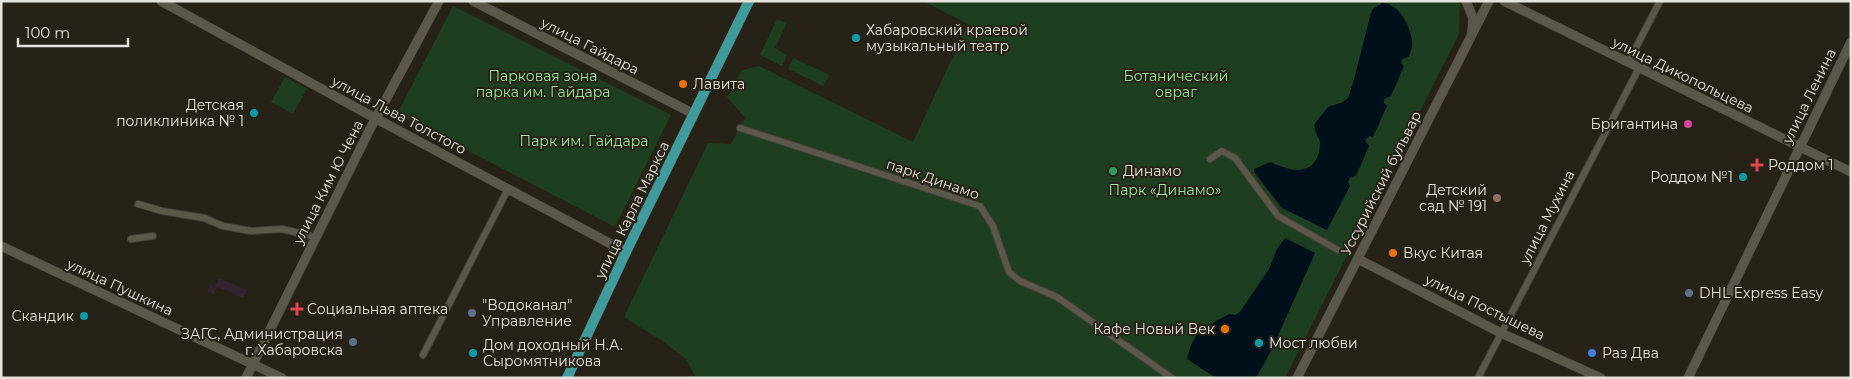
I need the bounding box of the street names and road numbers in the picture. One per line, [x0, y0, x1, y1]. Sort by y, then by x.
street label: улица Гайдара [537, 13, 642, 78]
street label: улица Дикопольцева [1609, 33, 1757, 117]
street label: улица Ленина [1778, 45, 1840, 147]
street label: улица Льва Толстого [328, 71, 469, 158]
street label: Уссурийский бульвар [1337, 108, 1425, 258]
street label: улица Ким Ю Чена [289, 117, 367, 248]
street label: улица Карла Маркса [590, 138, 673, 283]
street label: парк Динамо [884, 155, 982, 203]
street label: улица Мухина [1515, 167, 1578, 268]
street label: улица Пушкина [63, 254, 176, 319]
street label: улица Постышева [1421, 270, 1548, 344]

